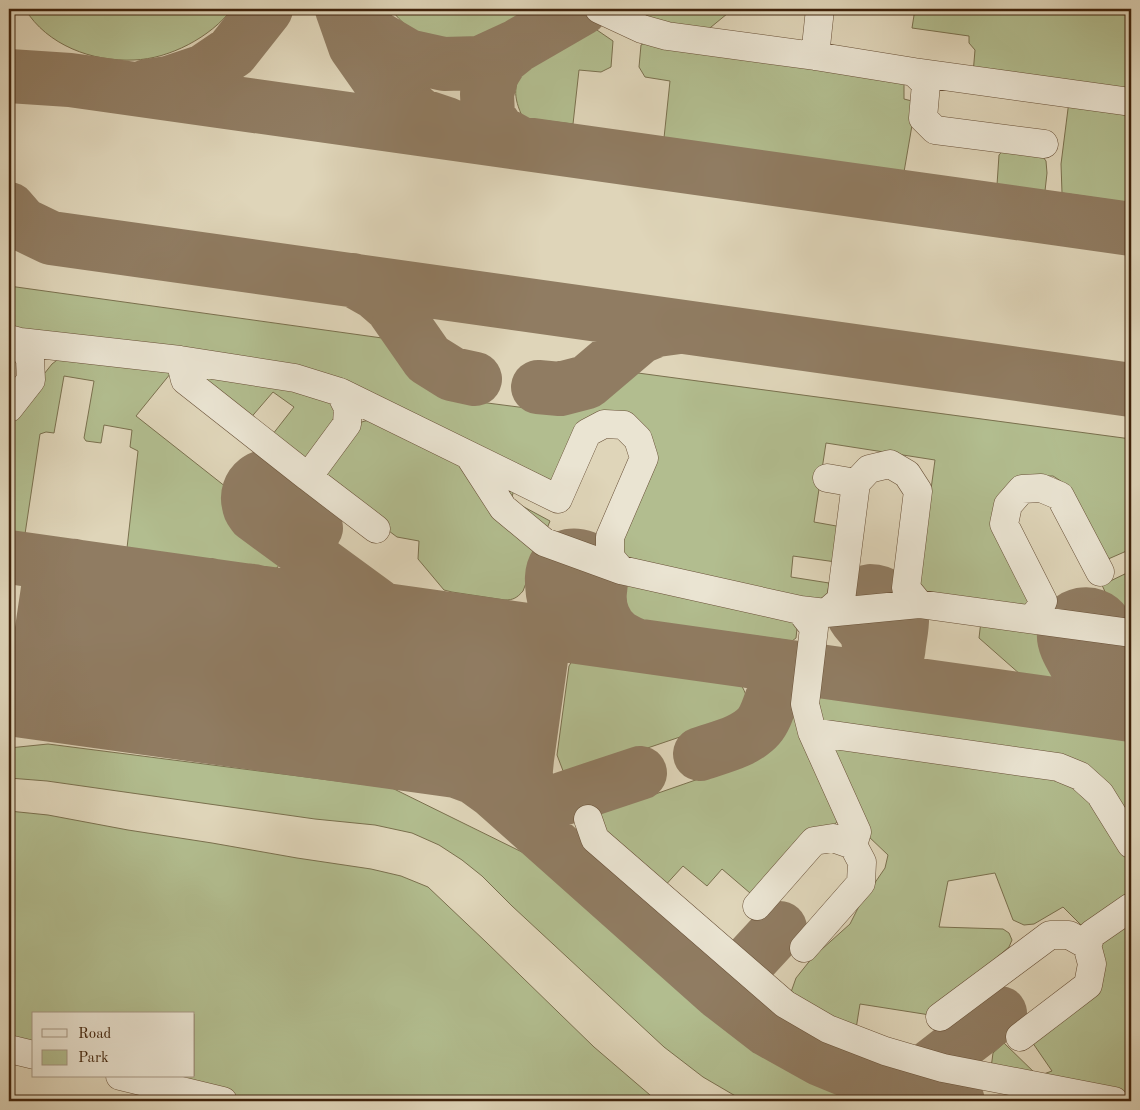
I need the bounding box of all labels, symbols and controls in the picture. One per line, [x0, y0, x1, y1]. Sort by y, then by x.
legend [32, 1012, 195, 1078]
text: Road [78, 1027, 112, 1042]
text: Park [78, 1051, 109, 1066]

